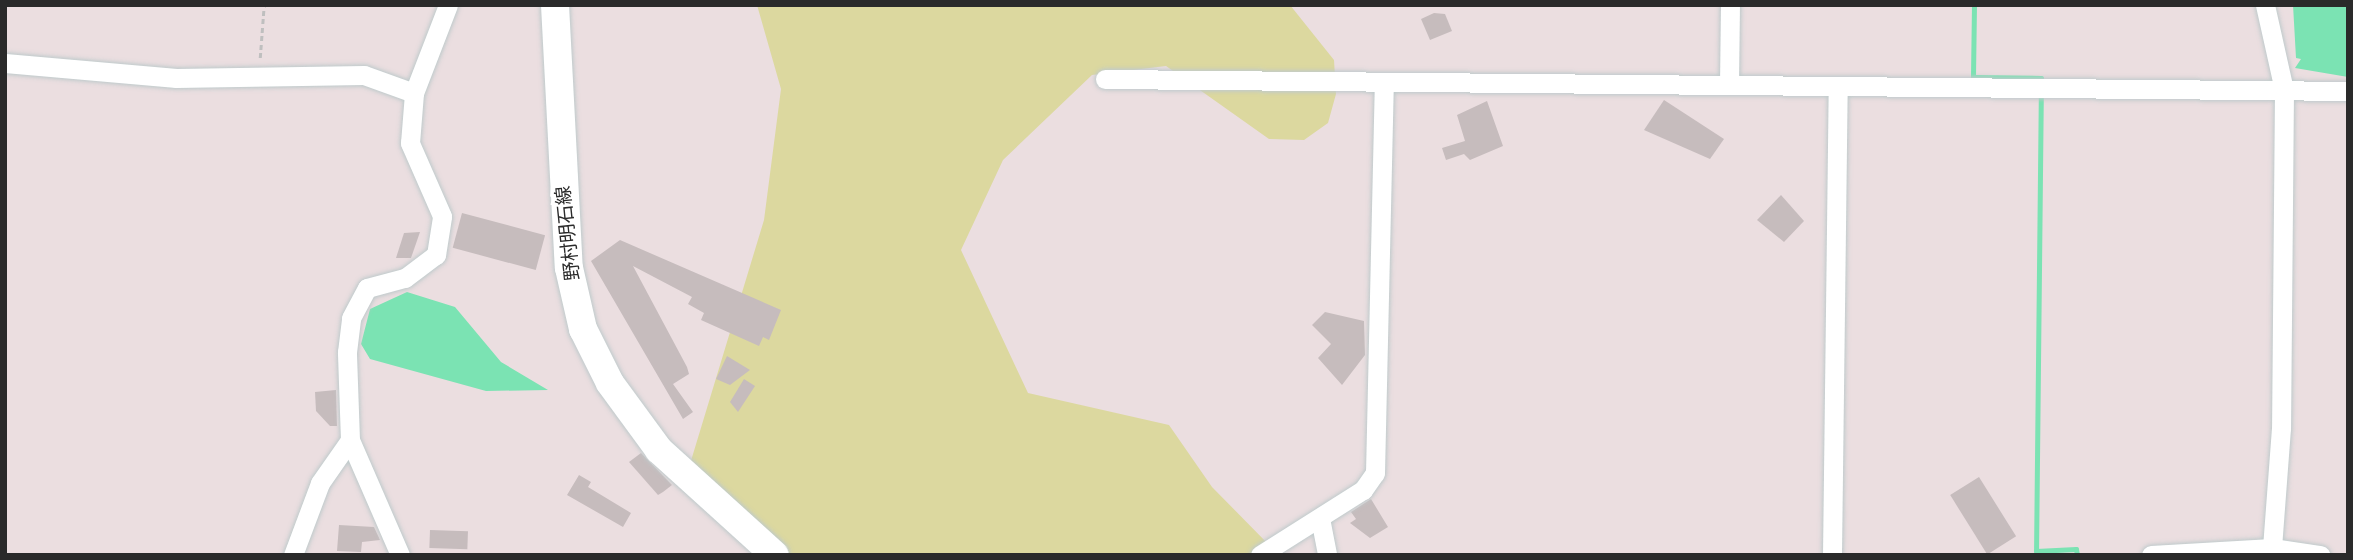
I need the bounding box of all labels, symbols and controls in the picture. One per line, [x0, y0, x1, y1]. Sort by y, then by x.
street label: 野村明石線 [553, 185, 585, 281]

